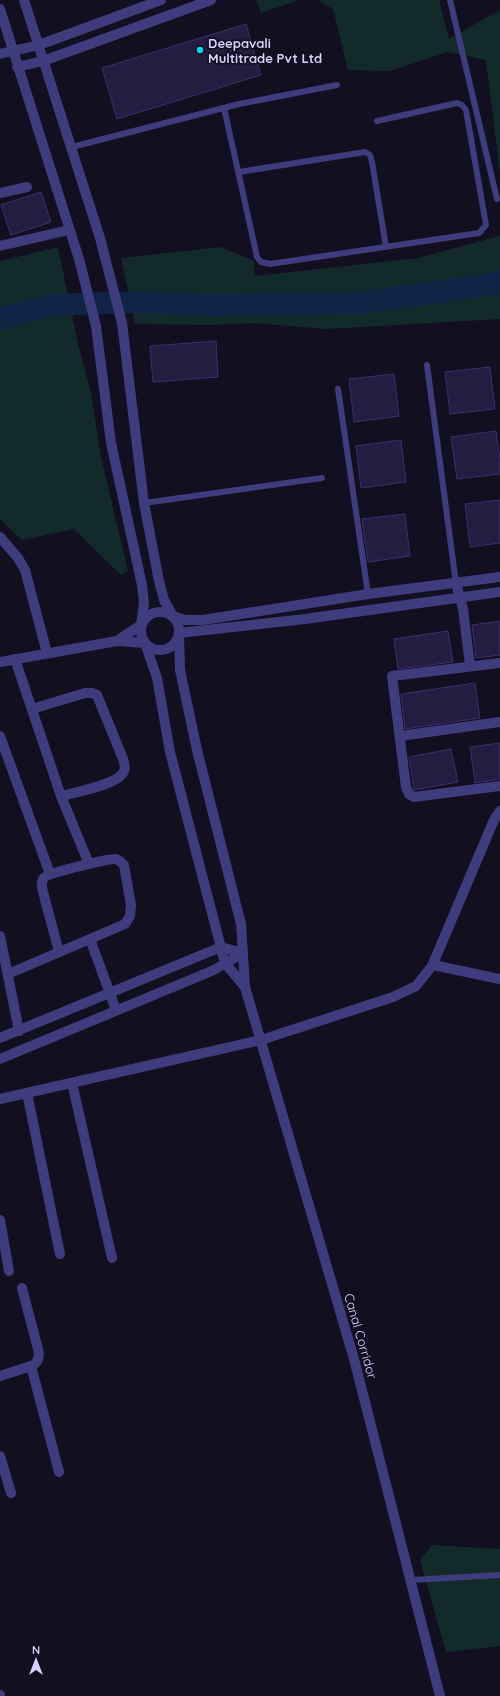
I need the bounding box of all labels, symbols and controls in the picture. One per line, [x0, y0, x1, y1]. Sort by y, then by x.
place label: Deepavali Multitrade Pvt Ltd [208, 35, 322, 66]
marker: Deepavali Multitrade Pvt Ltd [195, 45, 205, 55]
street label: Canal Corridor [341, 1291, 381, 1381]
north arrow [16, 1640, 56, 1680]
text: N [32, 1643, 40, 1657]

